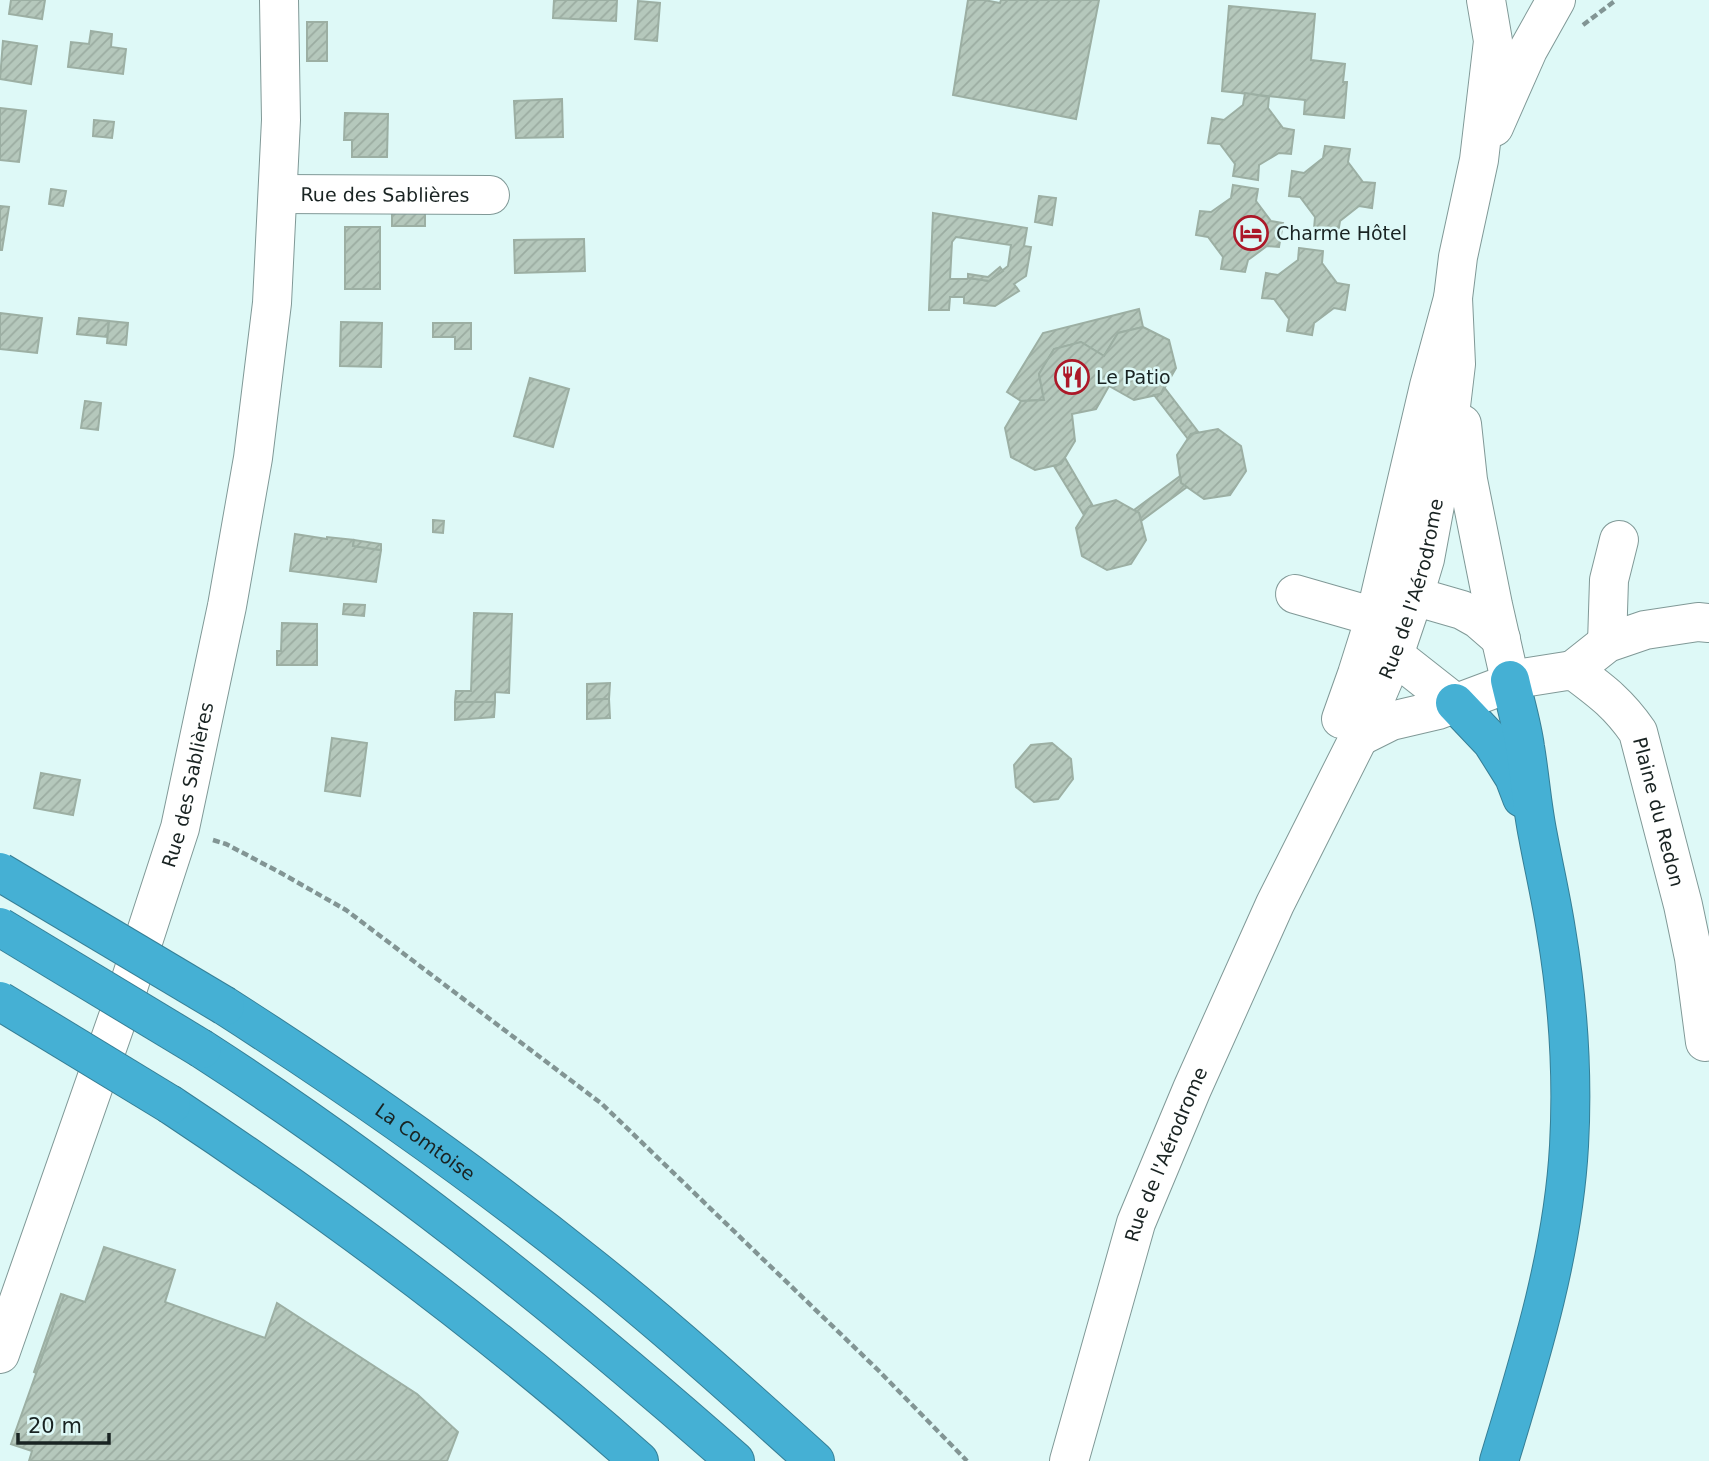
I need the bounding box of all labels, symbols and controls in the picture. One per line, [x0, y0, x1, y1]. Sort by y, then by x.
street label: Rue des Sablières [300, 183, 470, 206]
hotel icon: Charme Hôtel [1232, 214, 1270, 252]
place label: Charme Hôtel [1276, 222, 1407, 244]
restaurant icon: Le Patio [1053, 358, 1091, 396]
place label: Le Patio [1096, 366, 1171, 388]
street label: Rue de l'Aérodrome [1374, 497, 1447, 682]
street label: Rue des Sablières [157, 700, 217, 870]
street label: Plaine du Redon [1629, 735, 1689, 889]
street label: Rue de l'Aérodrome [1120, 1063, 1212, 1244]
street label: La Comtoise [371, 1099, 480, 1185]
scale bar [18, 1402, 108, 1446]
text: 20 m [28, 1414, 82, 1438]

